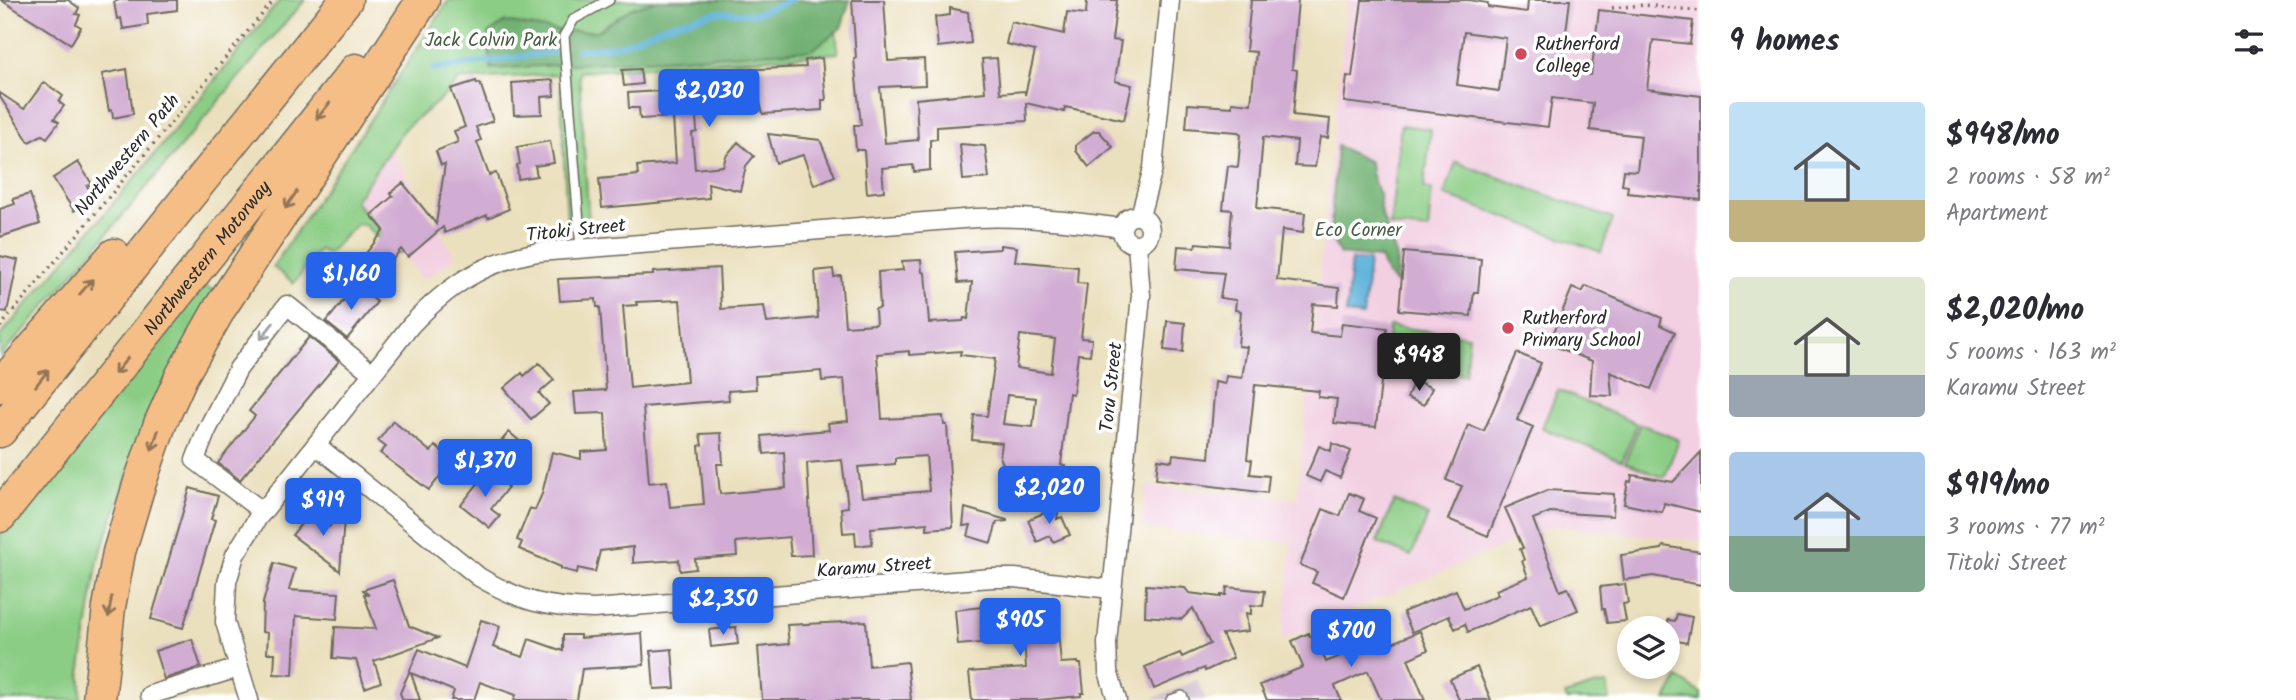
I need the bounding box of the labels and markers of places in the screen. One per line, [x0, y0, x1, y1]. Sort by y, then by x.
place label: Rutherford College [1535, 30, 1620, 82]
marker: Rutherford College [1513, 46, 1529, 62]
pin: $2,030 [652, 69, 766, 129]
pin: $1,160 [294, 252, 408, 312]
place label: Rutherford Primary School [1522, 304, 1641, 356]
marker: Rutherford Primary School [1500, 320, 1516, 336]
pin: $948 [1378, 334, 1460, 393]
pin: $1,370 [428, 440, 542, 499]
pin: $2,020 [992, 466, 1106, 526]
pin: $919 [282, 478, 364, 538]
pin: $2,350 [666, 578, 780, 637]
pin: $905 [979, 598, 1061, 658]
pin: $700 [1310, 610, 1392, 669]

